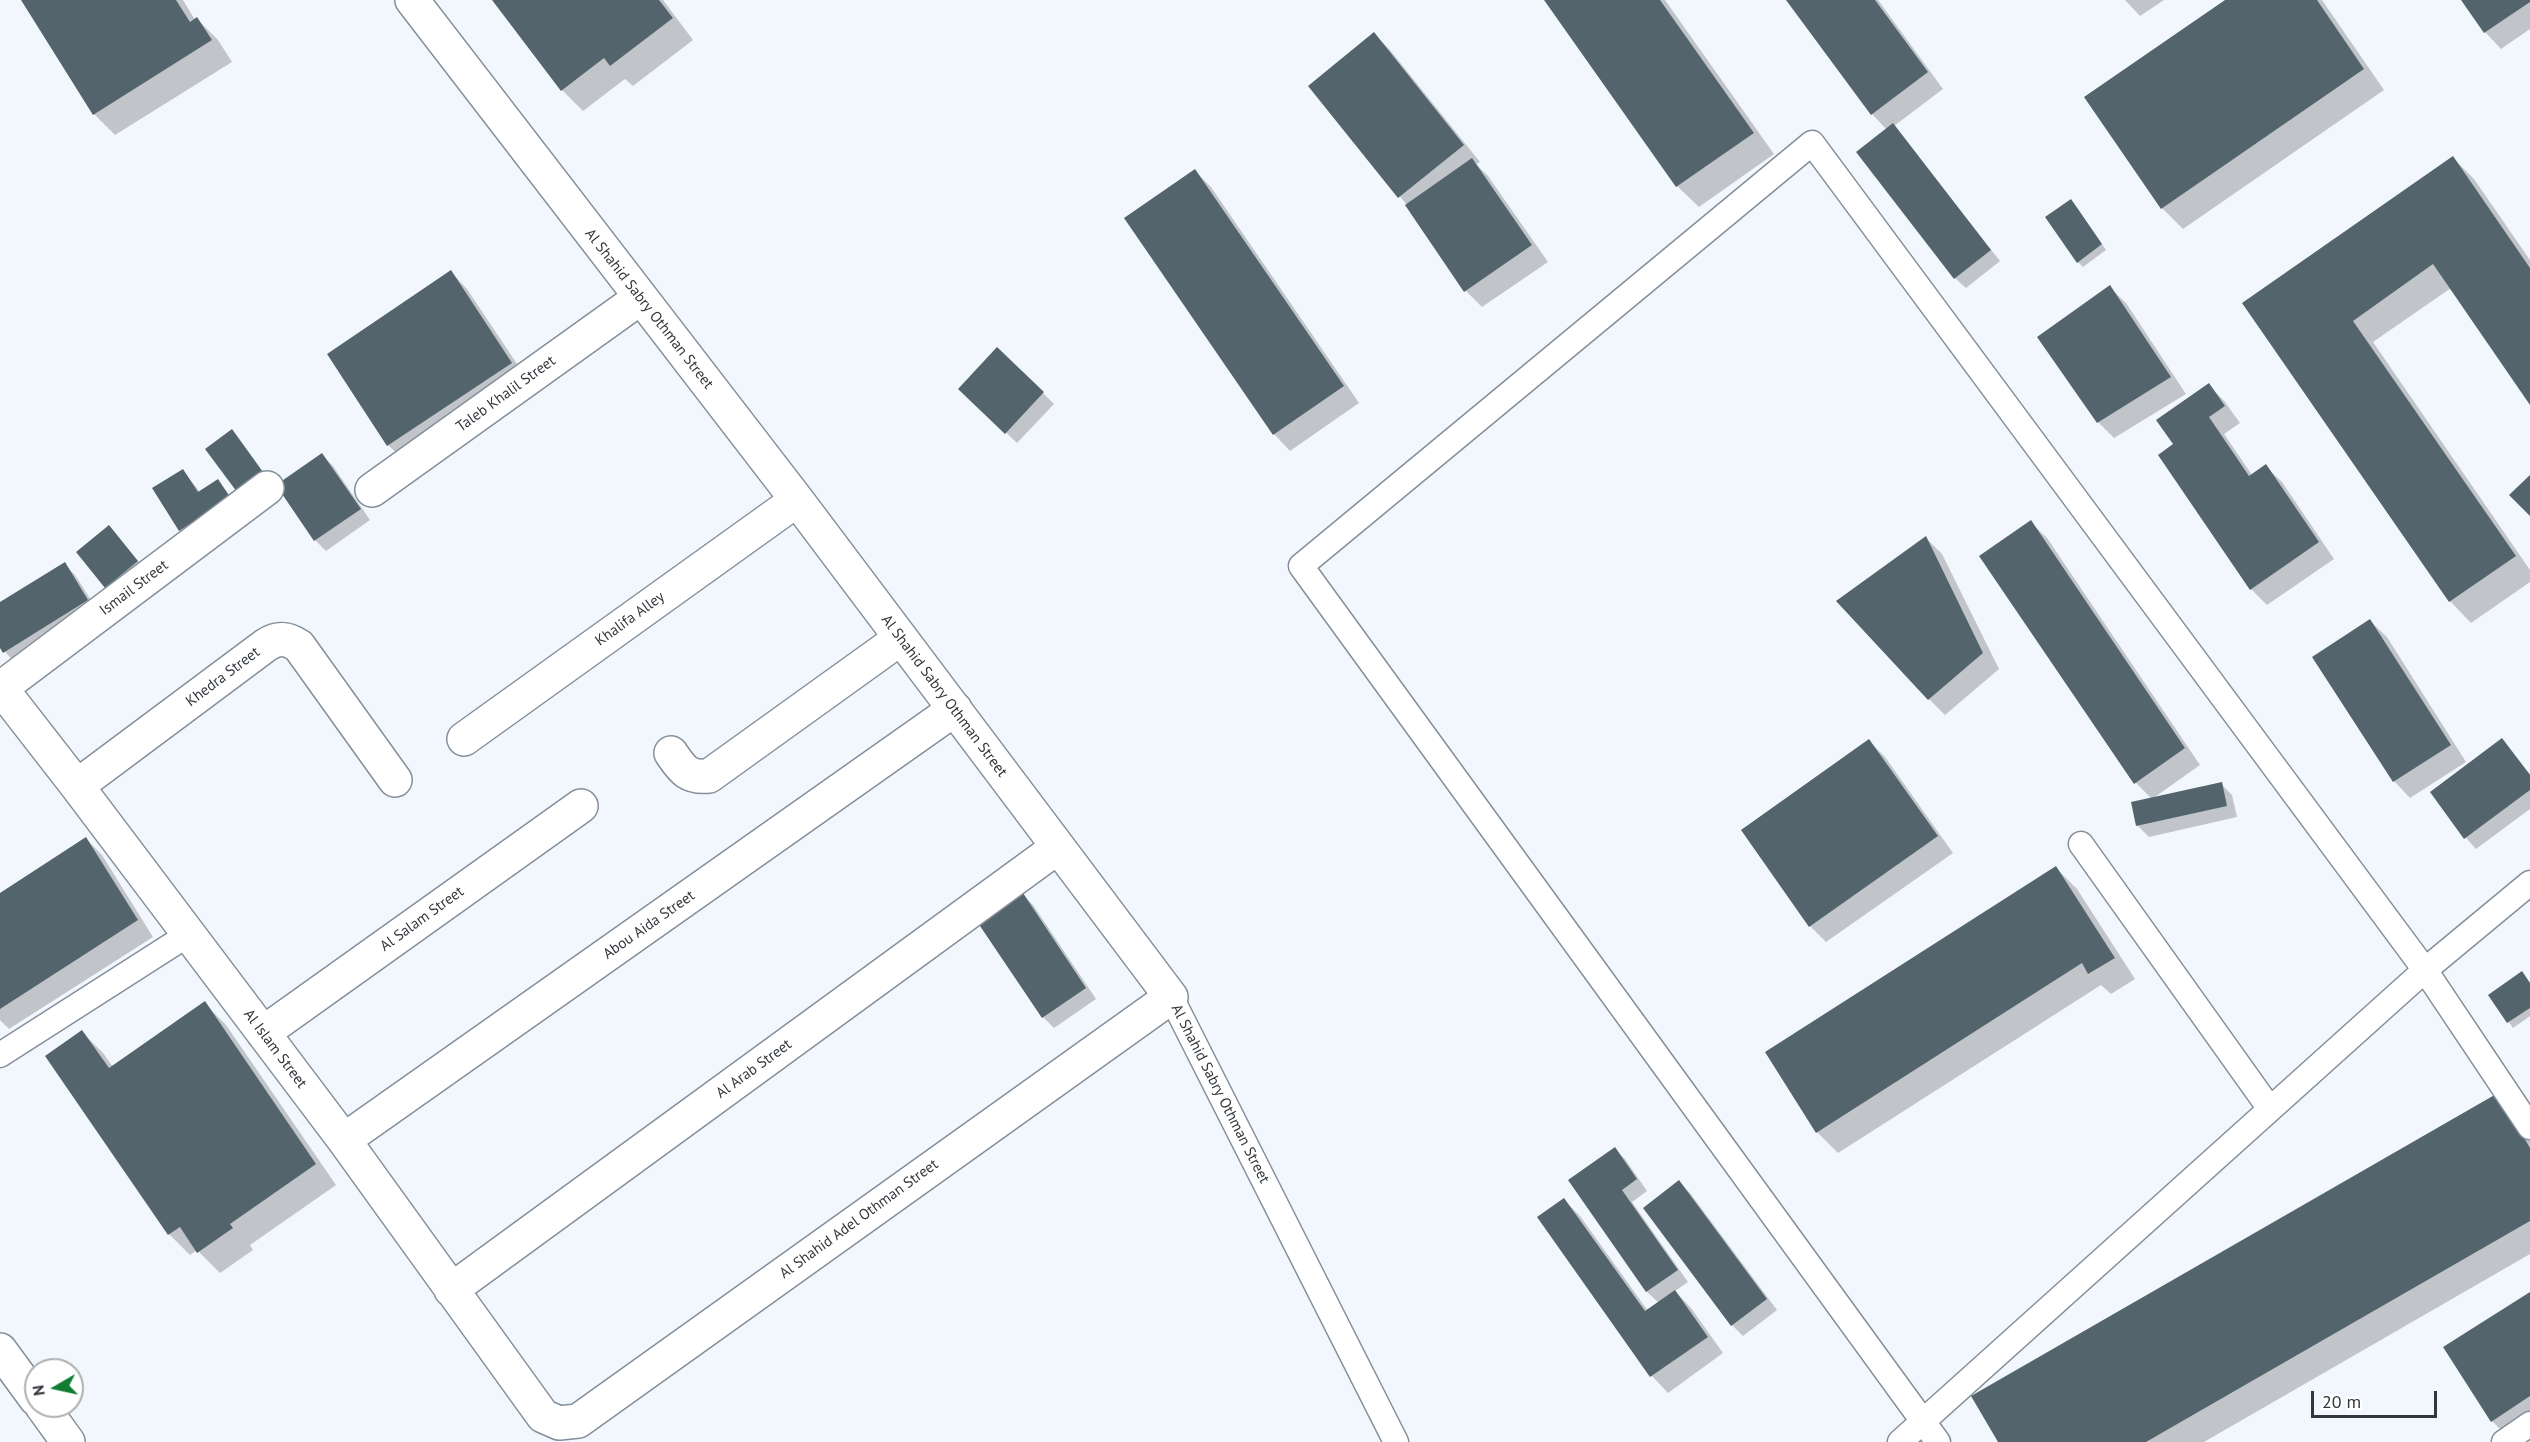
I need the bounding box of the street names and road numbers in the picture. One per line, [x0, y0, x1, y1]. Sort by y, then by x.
street label: Al Shahid Sabry Othman Street [581, 225, 717, 393]
street label: Taleb Khalil Street [453, 352, 559, 436]
street label: Ismail Street [96, 556, 172, 620]
street label: Khalifa Alley [592, 588, 668, 650]
street label: Al Shahid Sabry Othman Street [877, 611, 1011, 781]
street label: Khedra Street [182, 643, 264, 711]
street label: Al Salam Street [377, 883, 467, 955]
street label: Abou Aida Street [600, 887, 698, 963]
street label: Al Shahid Sabry Othman Street [1167, 1002, 1273, 1186]
street label: Al Islam Street [239, 1006, 311, 1092]
street label: Al Arab Street [713, 1036, 795, 1102]
street label: Al Shahid Adel Othman Street [776, 1155, 942, 1283]

